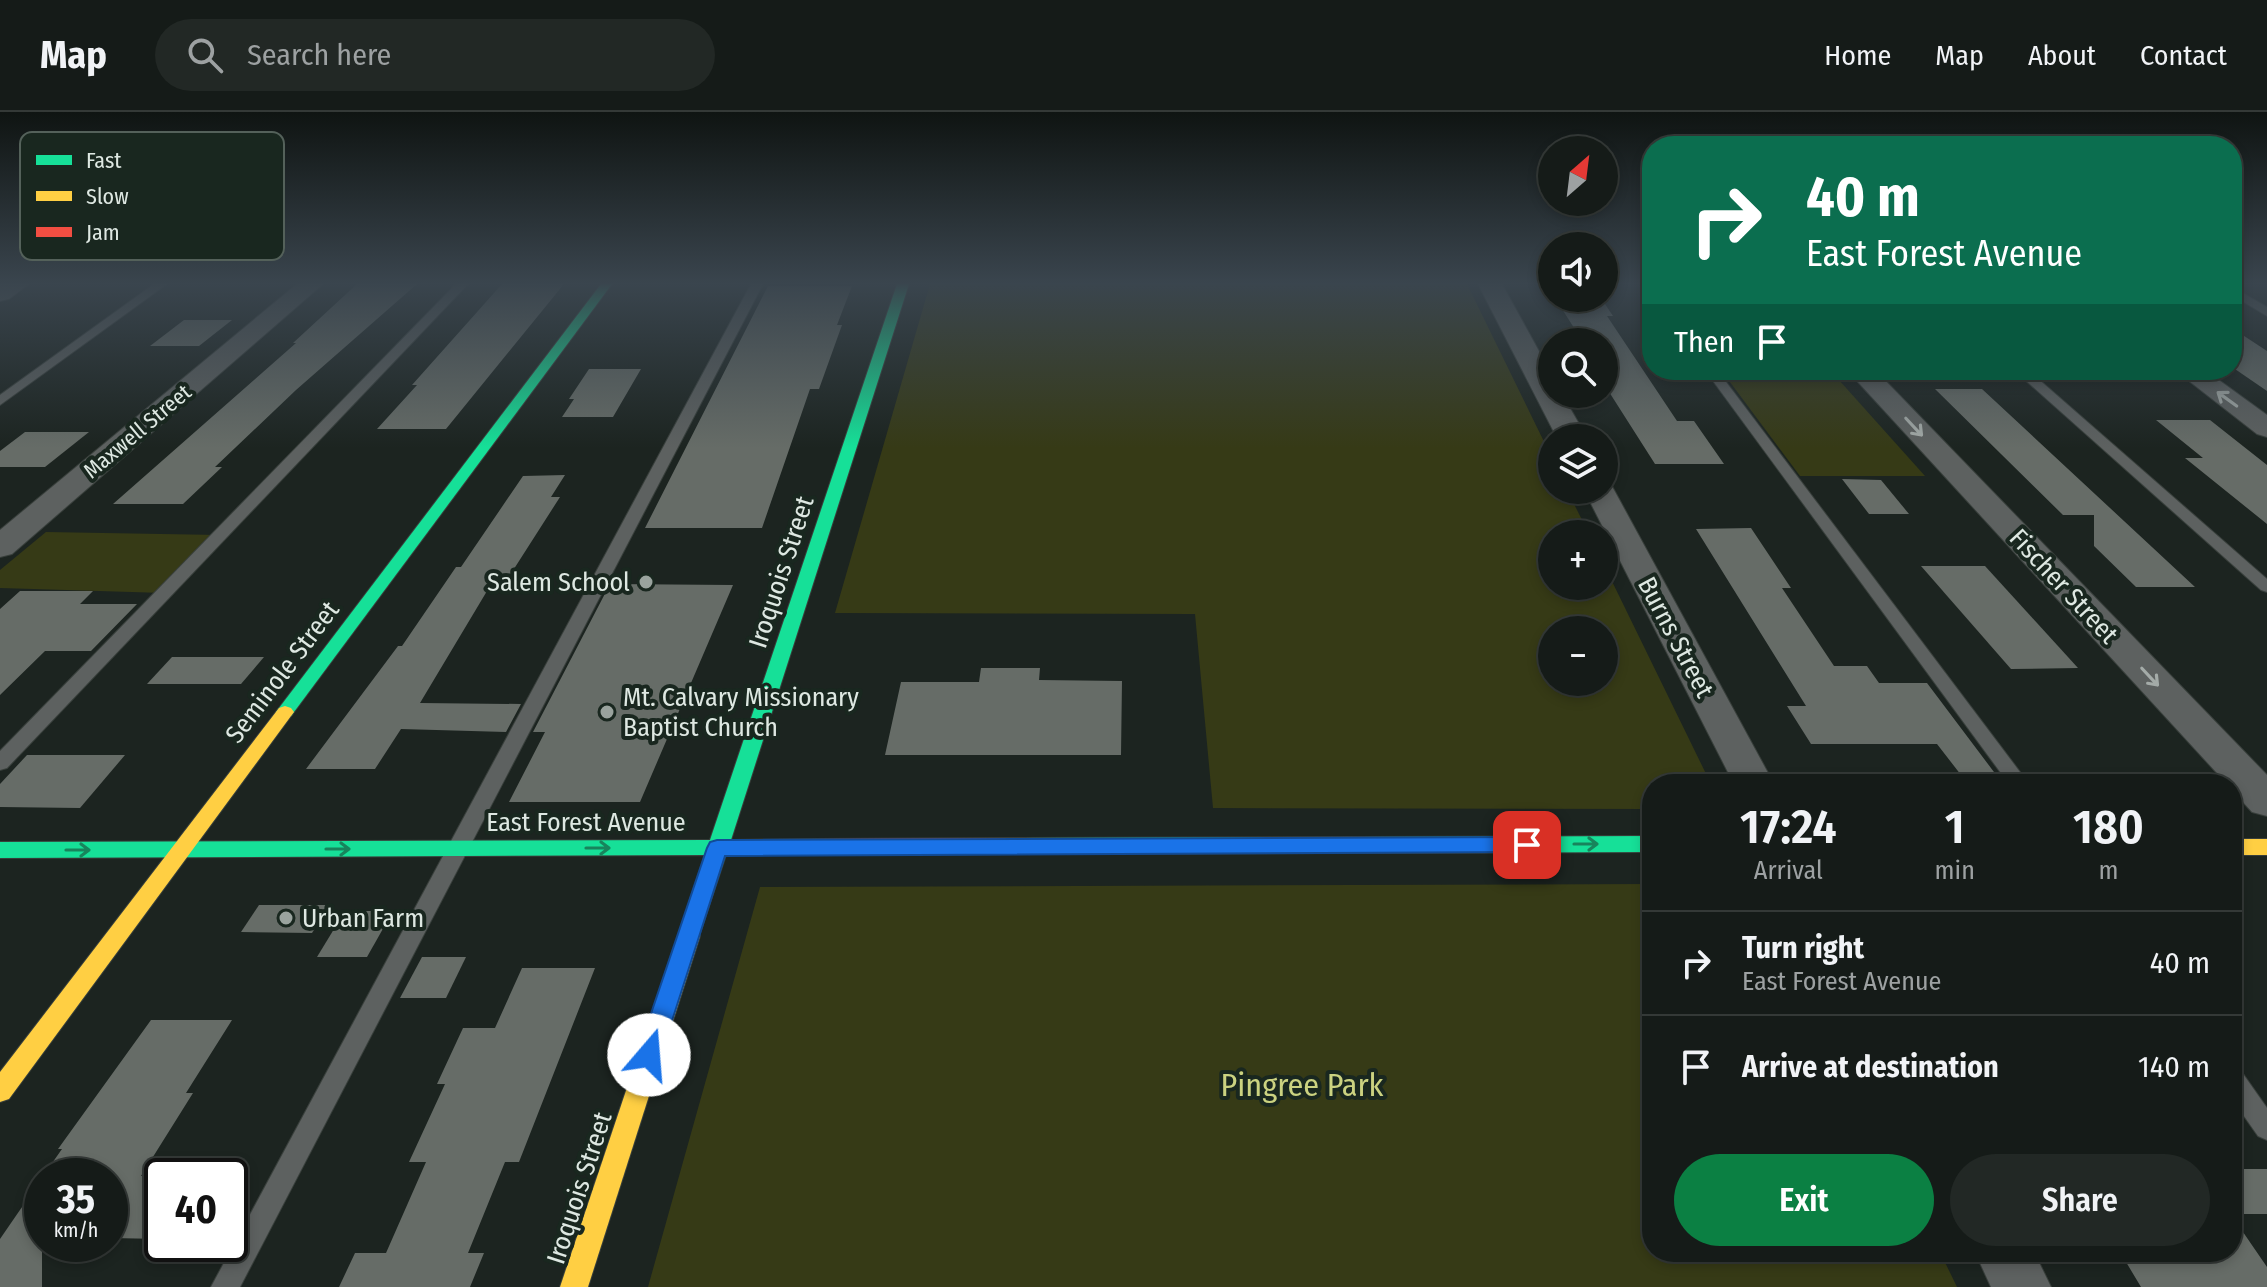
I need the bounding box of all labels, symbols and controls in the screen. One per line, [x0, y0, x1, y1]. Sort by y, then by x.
search box [155, 19, 715, 91]
text: Map [40, 32, 107, 78]
icon: search [183, 33, 227, 77]
text: Search here [247, 37, 391, 73]
text: Home [1824, 39, 1891, 72]
text: Map [1935, 39, 1984, 72]
text: About [2028, 39, 2096, 72]
text: Contact [2140, 39, 2227, 72]
legend [20, 132, 284, 260]
north arrow [1538, 136, 1618, 216]
map controls [1538, 136, 1618, 696]
text: Fast [86, 147, 122, 174]
text: 40 m [1806, 164, 1920, 231]
icon: right [1674, 168, 1778, 272]
text: Slow [86, 183, 129, 210]
text: Jam [86, 219, 120, 246]
button: sound [1538, 232, 1618, 312]
text: East Forest Avenue [1806, 232, 2082, 276]
icon: arrive [1750, 320, 1794, 364]
text: Then [1674, 324, 1734, 360]
button: search [1538, 328, 1618, 408]
street label: Maxwell Street [78, 378, 197, 484]
one-way arrow [2217, 391, 2239, 407]
one-way arrow [1904, 417, 1923, 436]
button: layers [1538, 424, 1618, 504]
street label: Iroquois Street [742, 492, 821, 652]
button: + [1538, 520, 1618, 600]
street label: Fischer Street [2003, 523, 2125, 650]
place label: Salem School [487, 567, 630, 598]
street label: Burns Street [1631, 572, 1720, 703]
marker: Salem School [637, 573, 655, 591]
street label: Seminole Street [219, 595, 346, 749]
button: − [1538, 616, 1618, 696]
one-way arrow [2140, 667, 2159, 687]
place label: Mt. Calvary Missionary Baptist Church [623, 682, 859, 743]
marker: Mt. Calvary Missionary Baptist Church [598, 703, 616, 721]
text: 17:24 [1740, 798, 1837, 856]
text: 1 [1945, 798, 1965, 856]
text: 180 [2073, 798, 2144, 856]
street label: East Forest Avenue [486, 807, 686, 838]
pin [1493, 811, 1561, 879]
icon: arrive [1505, 823, 1549, 867]
one-way arrow [1572, 836, 1599, 852]
one-way arrow [584, 840, 611, 856]
one-way arrow [324, 841, 351, 857]
one-way arrow [64, 842, 91, 858]
text: Arrival [1754, 855, 1823, 886]
text: min [1935, 855, 1975, 886]
text: m [2098, 855, 2118, 886]
place label: Urban Farm [302, 903, 424, 934]
marker: Urban Farm [277, 909, 295, 927]
text: Turn right [1742, 930, 1864, 966]
icon: right [1674, 941, 1718, 985]
text: 40 m [2150, 945, 2210, 981]
text: East Forest Avenue [1742, 966, 1941, 997]
position arrow [607, 1013, 691, 1097]
icon: arrive [1674, 1045, 1718, 1089]
text: Arrive at destination [1742, 1049, 1999, 1085]
text: 140 m [2138, 1049, 2210, 1085]
park label: Pingree Park [1221, 1066, 1384, 1104]
street label: Iroquois Street [540, 1108, 619, 1268]
button: Exit [1674, 1154, 1934, 1246]
button: Share [1950, 1154, 2210, 1246]
speed limit sign: 40 [144, 1158, 248, 1262]
text: 35 [57, 1176, 95, 1224]
text: km/h [54, 1218, 98, 1242]

